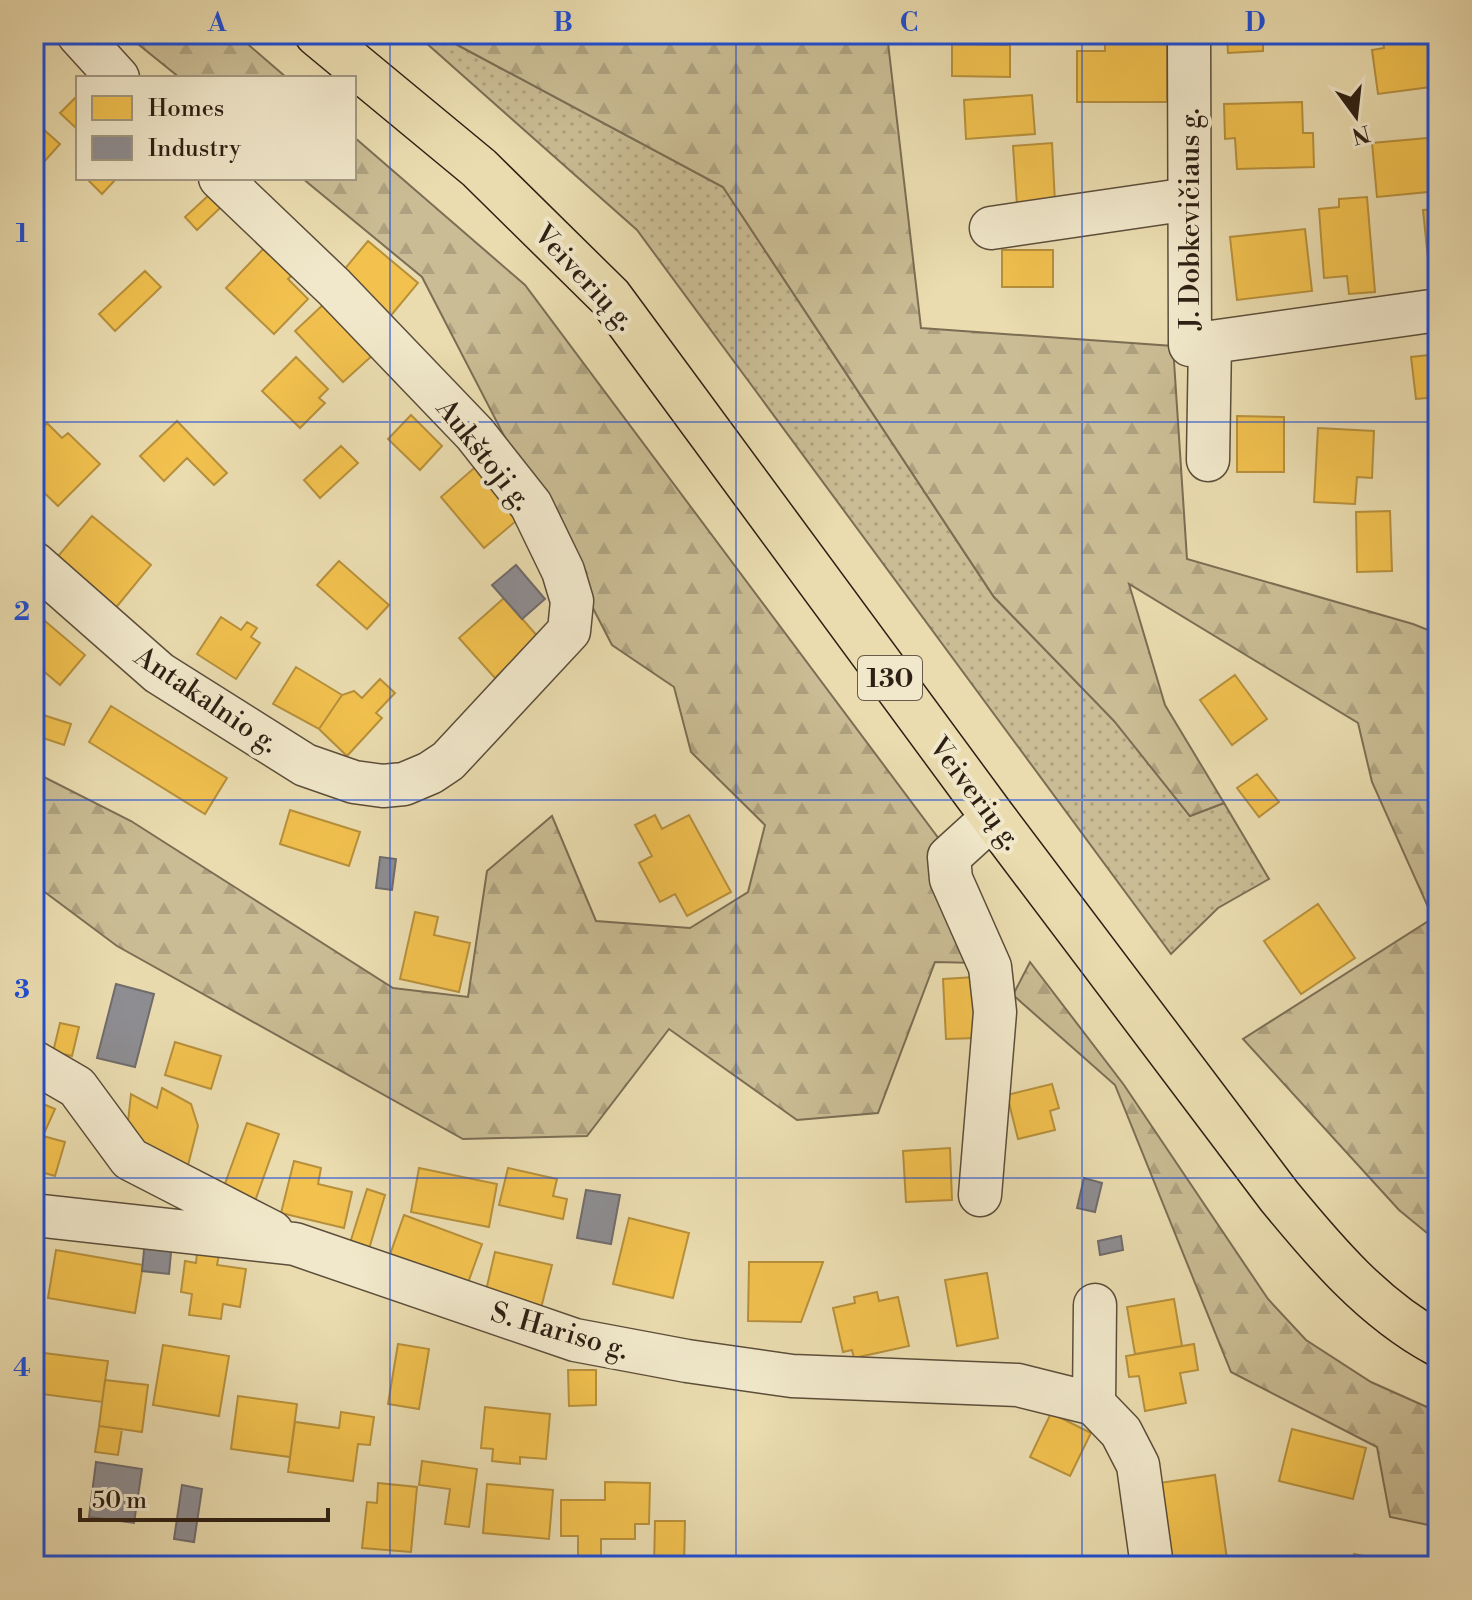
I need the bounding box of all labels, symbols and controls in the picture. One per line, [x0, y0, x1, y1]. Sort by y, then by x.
text: A [207, 7, 227, 39]
text: B [553, 7, 573, 39]
text: C [900, 7, 918, 39]
text: D [1245, 7, 1265, 39]
legend [76, 76, 356, 180]
north arrow [1316, 76, 1396, 156]
text: Homes [148, 94, 224, 124]
street label: J. Dobkevičiaus g. [1173, 108, 1208, 331]
text: N [1348, 119, 1373, 149]
text: Industry [148, 134, 241, 164]
street label: Veiverių g. [525, 217, 642, 339]
text: 1 [16, 218, 29, 250]
street label: Aukštoji g. [428, 391, 539, 518]
text: 2 [14, 596, 30, 628]
street label: Antakalnio g. [127, 639, 285, 761]
road number: 130 [858, 656, 922, 700]
street label: Veiverių g. [920, 730, 1029, 857]
text: 3 [14, 974, 30, 1006]
street label: S. Hariso g. [487, 1295, 632, 1368]
text: 4 [13, 1352, 31, 1384]
scale bar [80, 1472, 328, 1522]
text: 50 m [92, 1486, 147, 1516]

